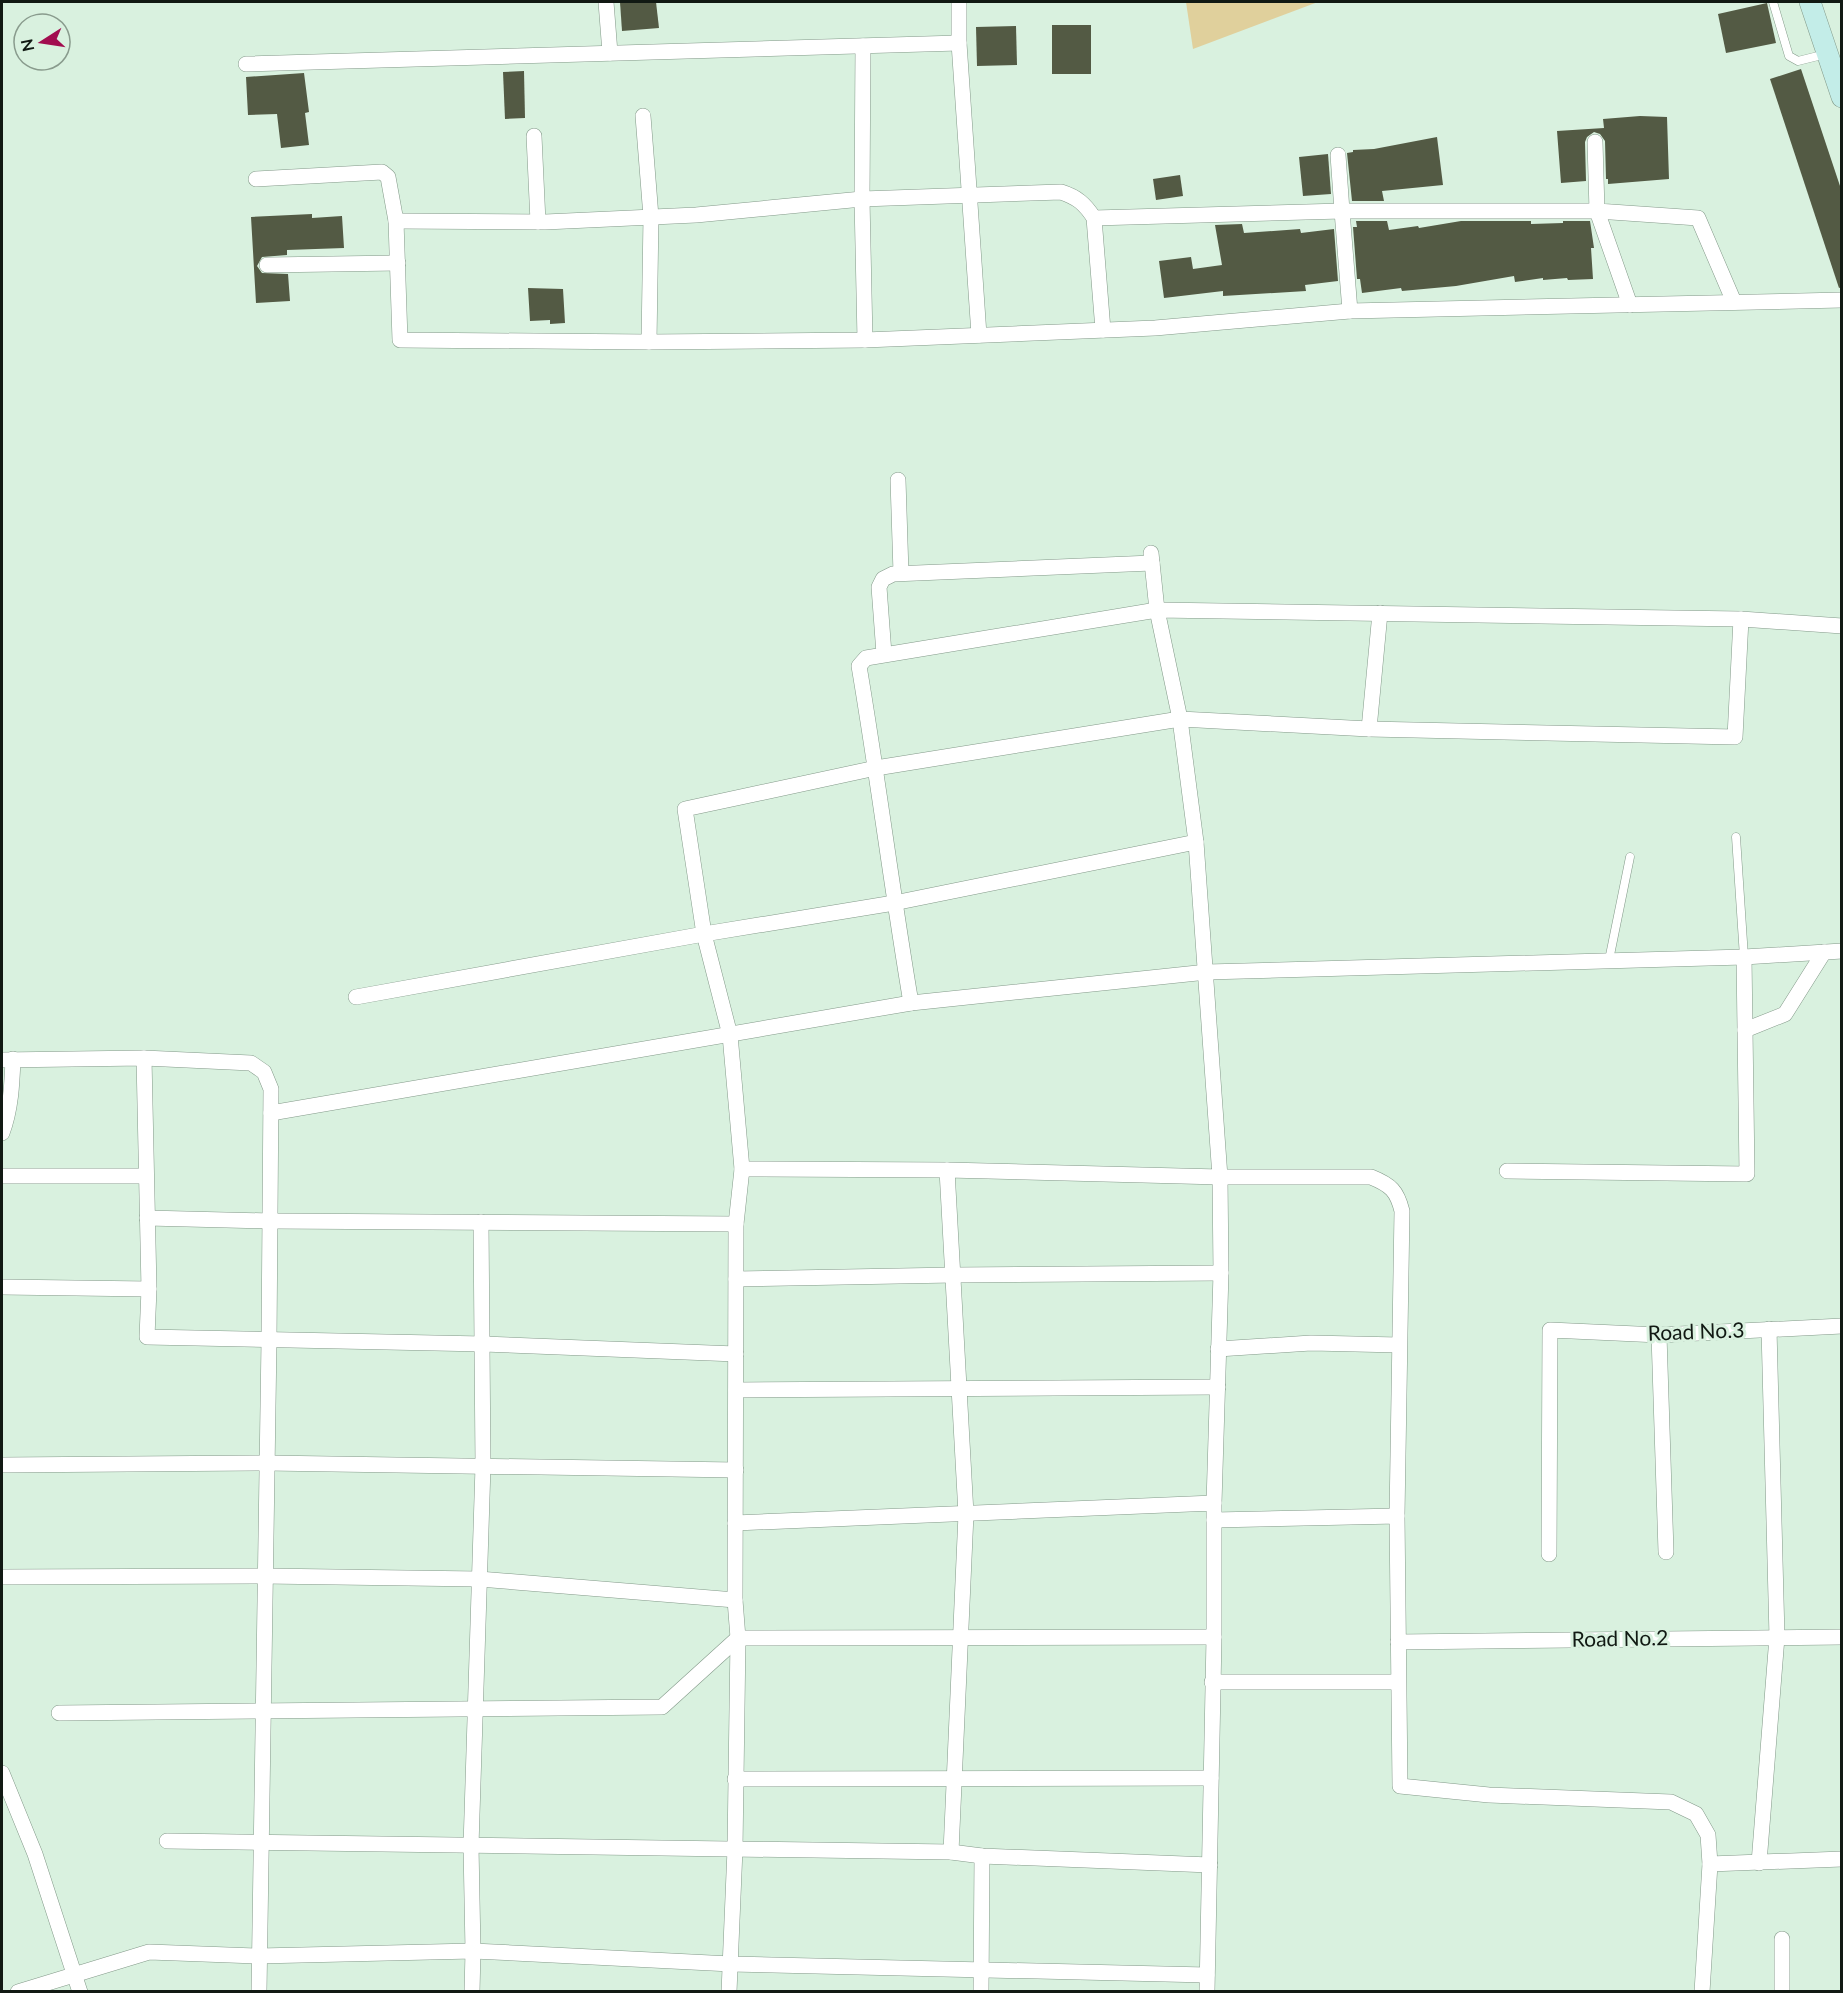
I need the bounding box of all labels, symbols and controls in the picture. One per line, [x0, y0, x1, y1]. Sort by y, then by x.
north arrow [12, 12, 72, 72]
text: N [16, 37, 37, 53]
street label: Road No.3 [1647, 1316, 1745, 1345]
street label: Road No.2 [1571, 1624, 1669, 1651]

